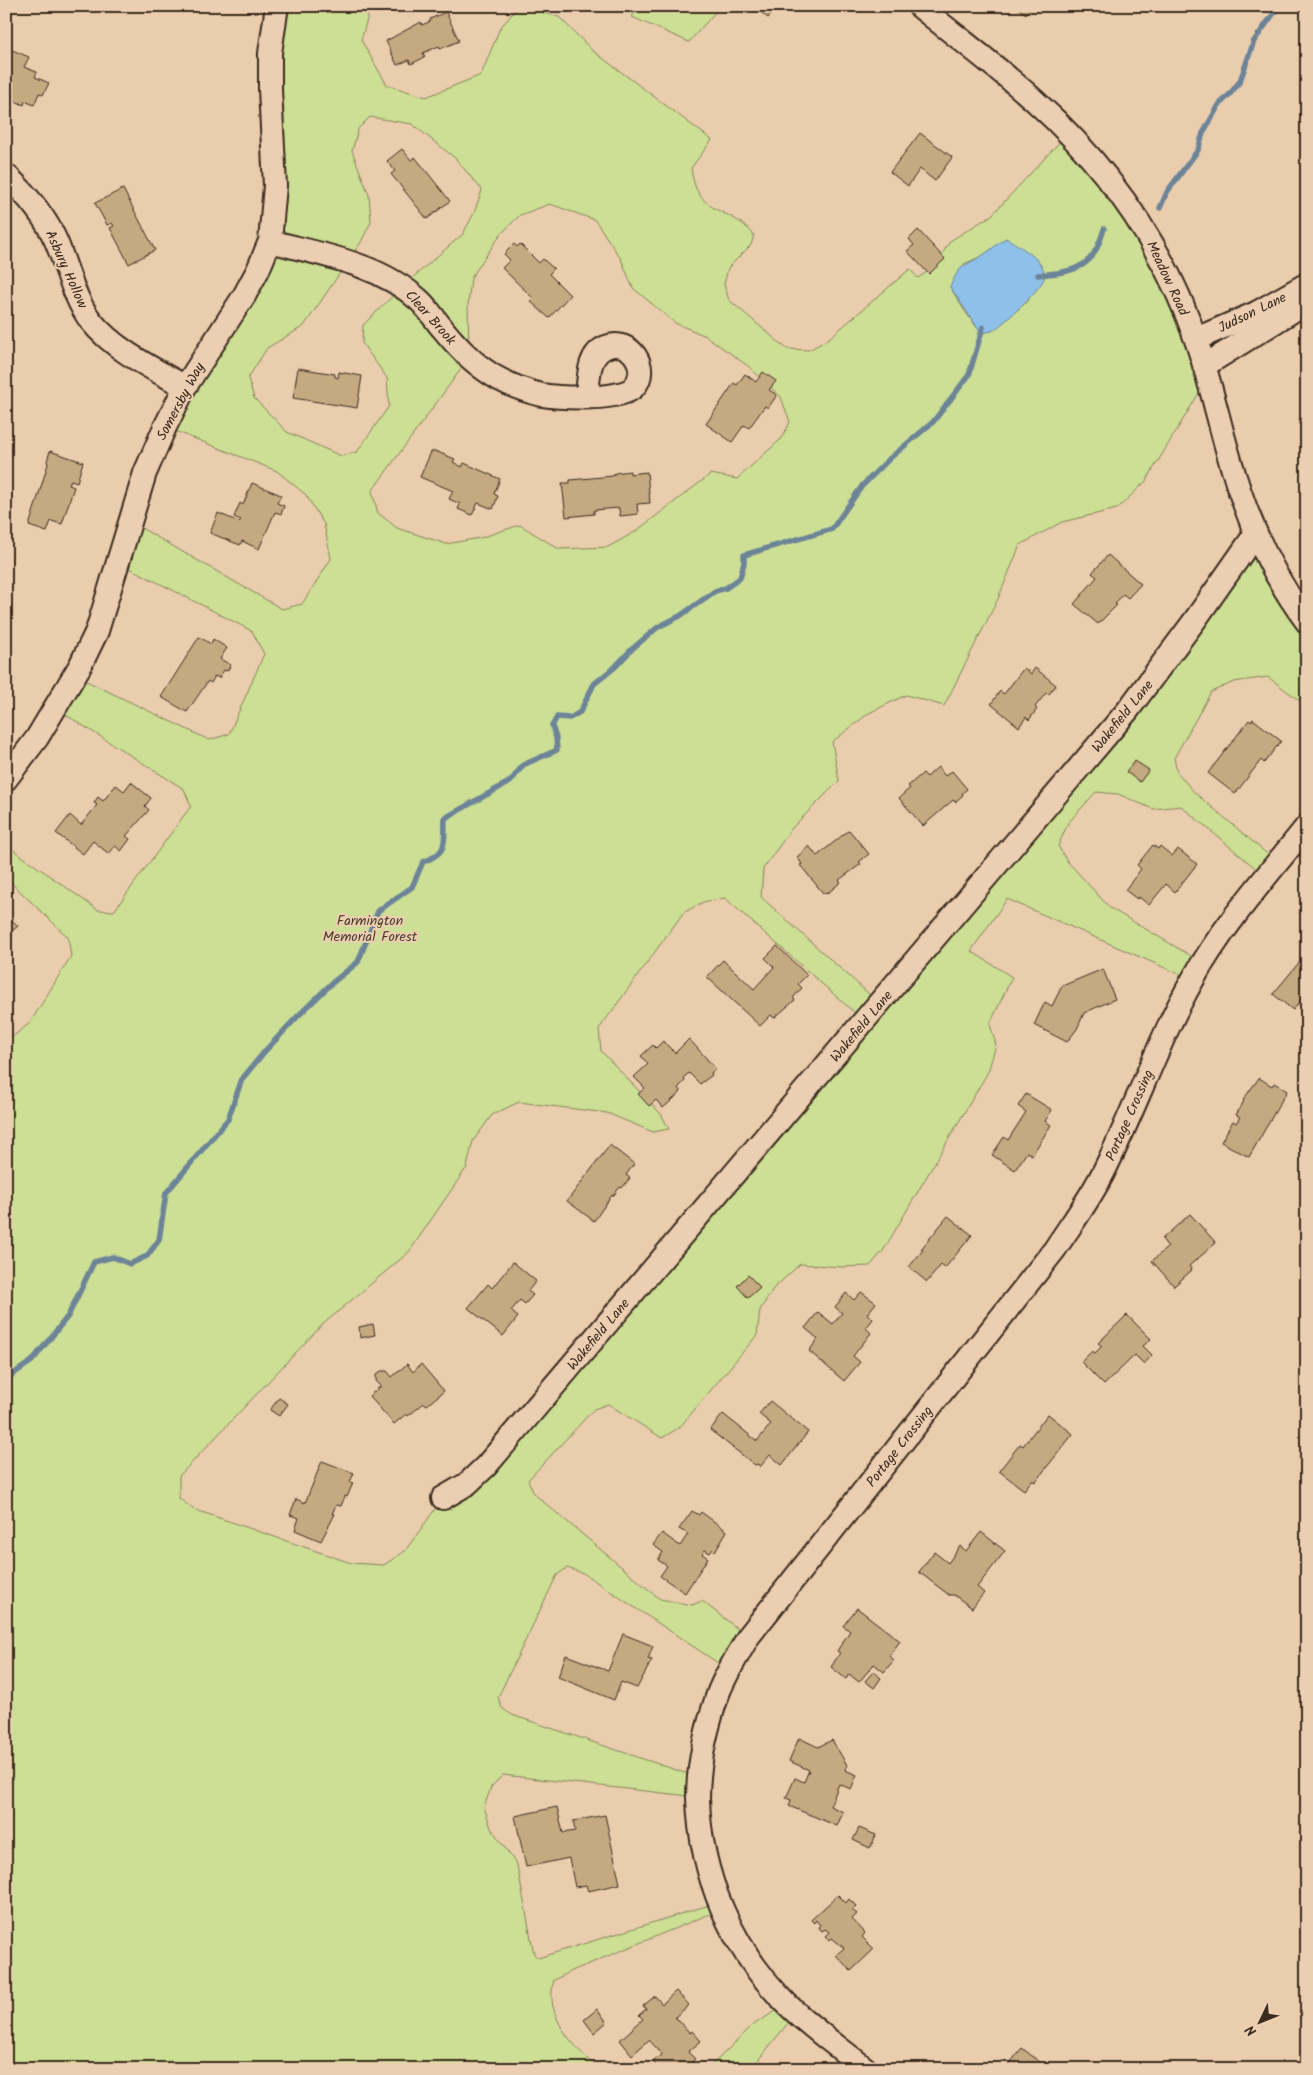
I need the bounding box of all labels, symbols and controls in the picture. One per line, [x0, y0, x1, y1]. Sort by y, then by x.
street label: Asbury Hollow [39, 227, 93, 313]
street label: Meadow Road [1140, 237, 1194, 320]
street label: Clear Brook [399, 285, 461, 351]
street label: Judson Lane [1215, 287, 1291, 339]
street label: Somersby Way [151, 358, 211, 444]
street label: Wakefield Lane [1087, 675, 1159, 758]
park label: Farmington Memorial Forest [323, 910, 418, 948]
street label: Wakefield Lane [825, 985, 899, 1067]
street label: Portage Crossing [1100, 1066, 1160, 1165]
street label: Wakefield Lane [562, 1293, 636, 1375]
street label: Portage Crossing [861, 1401, 939, 1492]
north arrow [1236, 1998, 1286, 2048]
text: N [1240, 2019, 1262, 2041]

